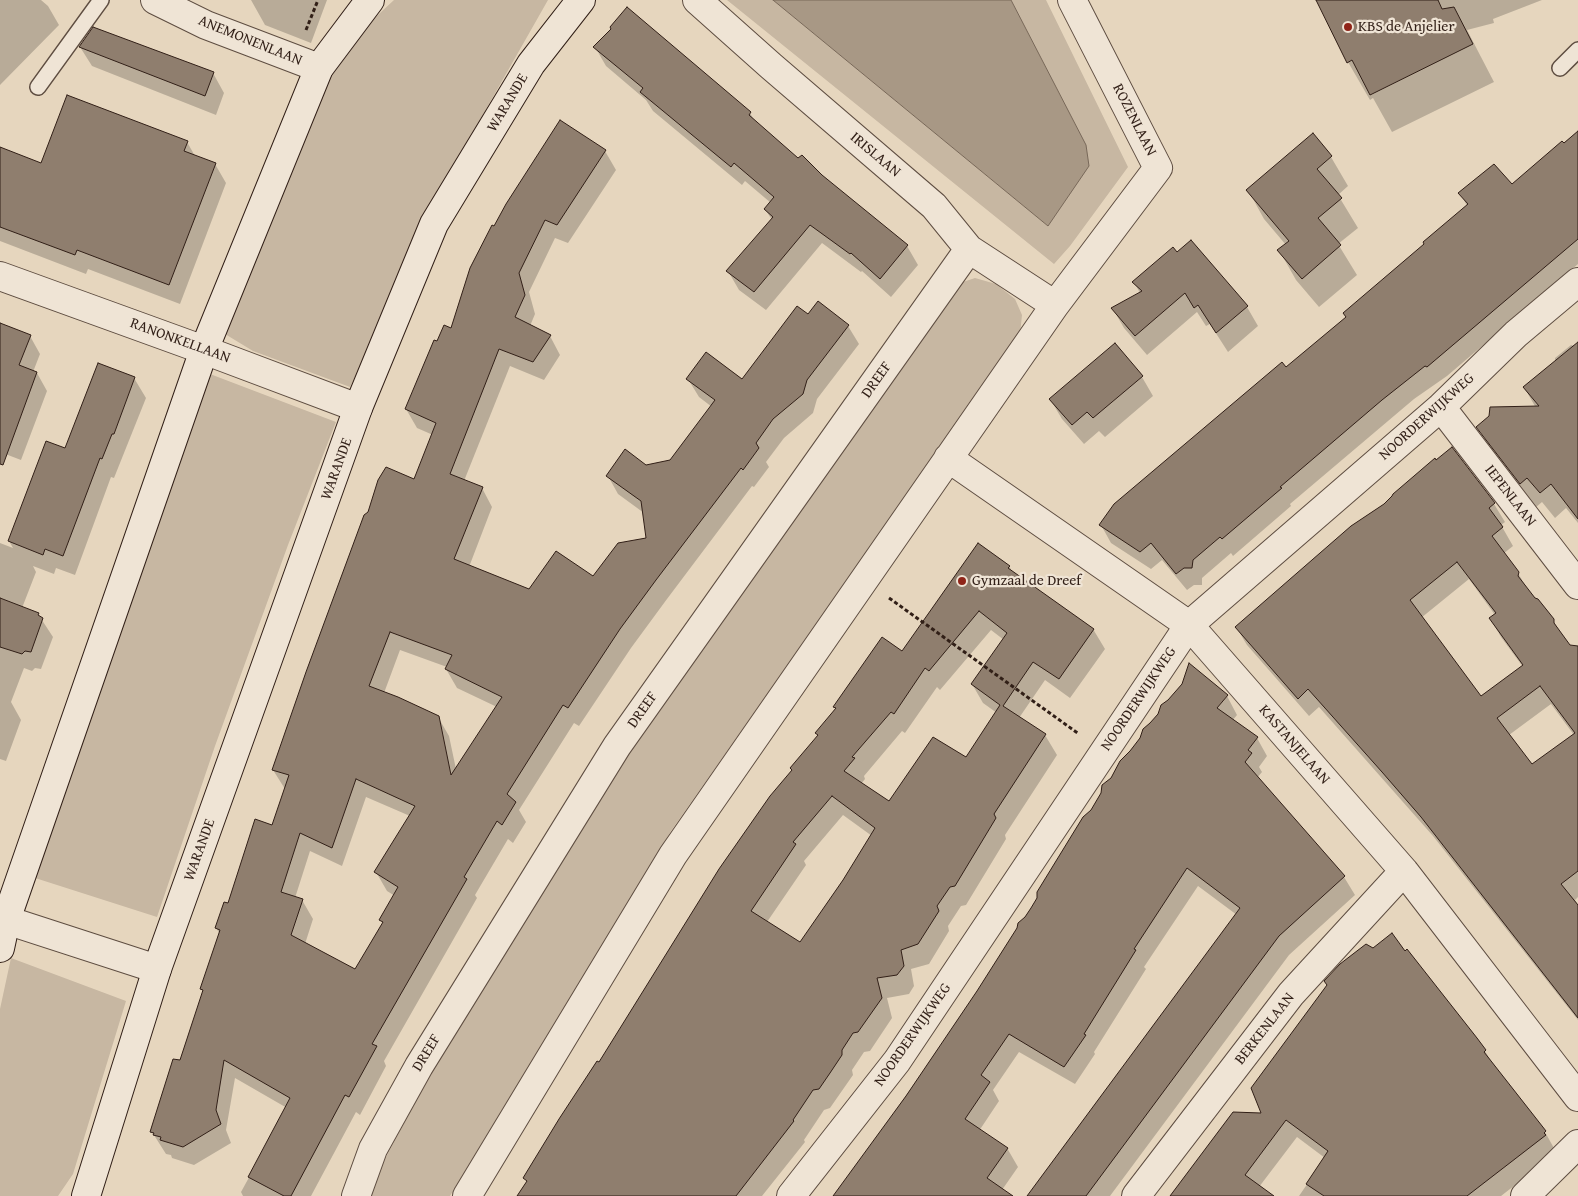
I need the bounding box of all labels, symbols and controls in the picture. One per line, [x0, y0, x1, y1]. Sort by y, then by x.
street label: ANEMONENLAAN [195, 12, 305, 70]
place label: KBS de Anjelier [1358, 18, 1455, 36]
marker: KBS de Anjelier [1342, 21, 1354, 33]
street label: WARANDE [484, 71, 532, 135]
street label: ROZENLAAN [1108, 81, 1160, 159]
street label: IRISLAAN [846, 129, 904, 181]
street label: RANONKELLAAN [127, 314, 233, 368]
street label: DREEF [858, 358, 896, 402]
street label: NOORDERWIJKWEG [1376, 370, 1478, 464]
street label: WARANDE [317, 435, 357, 503]
street label: IEPENLAAN [1480, 462, 1540, 530]
place label: Gymzaal de Dreef [972, 572, 1081, 590]
marker: Gymzaal de Dreef [956, 575, 968, 587]
street label: NOORDERWIJKWEG [1098, 644, 1180, 754]
street label: DREEF [624, 688, 662, 732]
street label: KASTANJELAAN [1255, 702, 1333, 788]
street label: WARANDE [180, 816, 220, 884]
street label: NOORDERWIJKWEG [871, 980, 955, 1090]
street label: BERKENLAAN [1231, 989, 1299, 1069]
street label: DREEF [409, 1031, 445, 1075]

